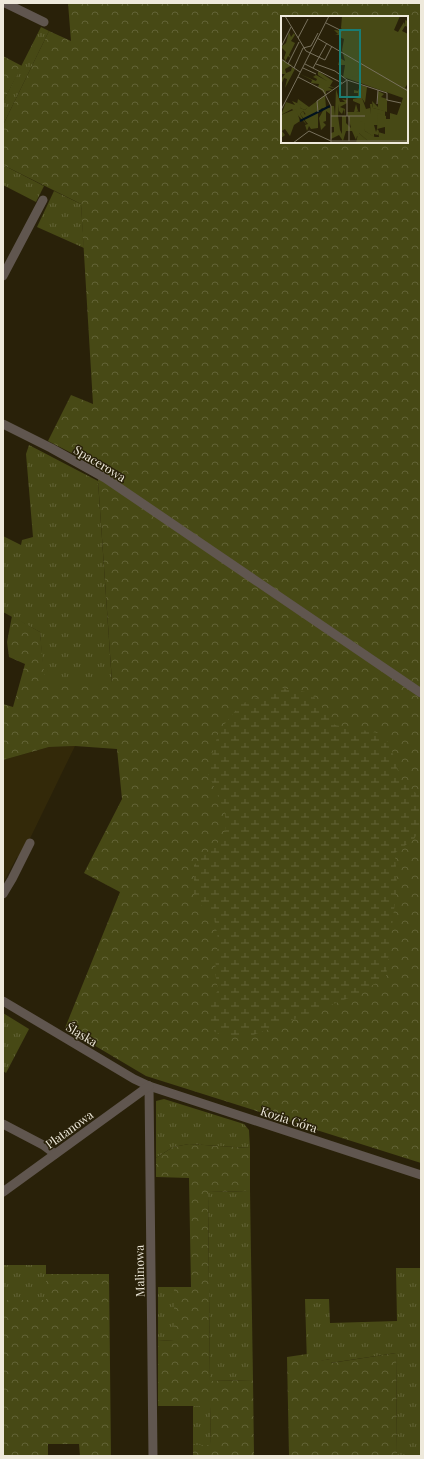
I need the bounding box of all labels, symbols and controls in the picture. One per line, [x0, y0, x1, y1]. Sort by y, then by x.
inset map [281, 16, 408, 143]
street label: Spacerowa [71, 441, 129, 485]
street label: Śląska [63, 1018, 101, 1050]
street label: Kozia Góra [259, 1102, 319, 1136]
street label: Platanowa [42, 1106, 96, 1152]
street label: Malinowa [131, 1245, 147, 1297]

